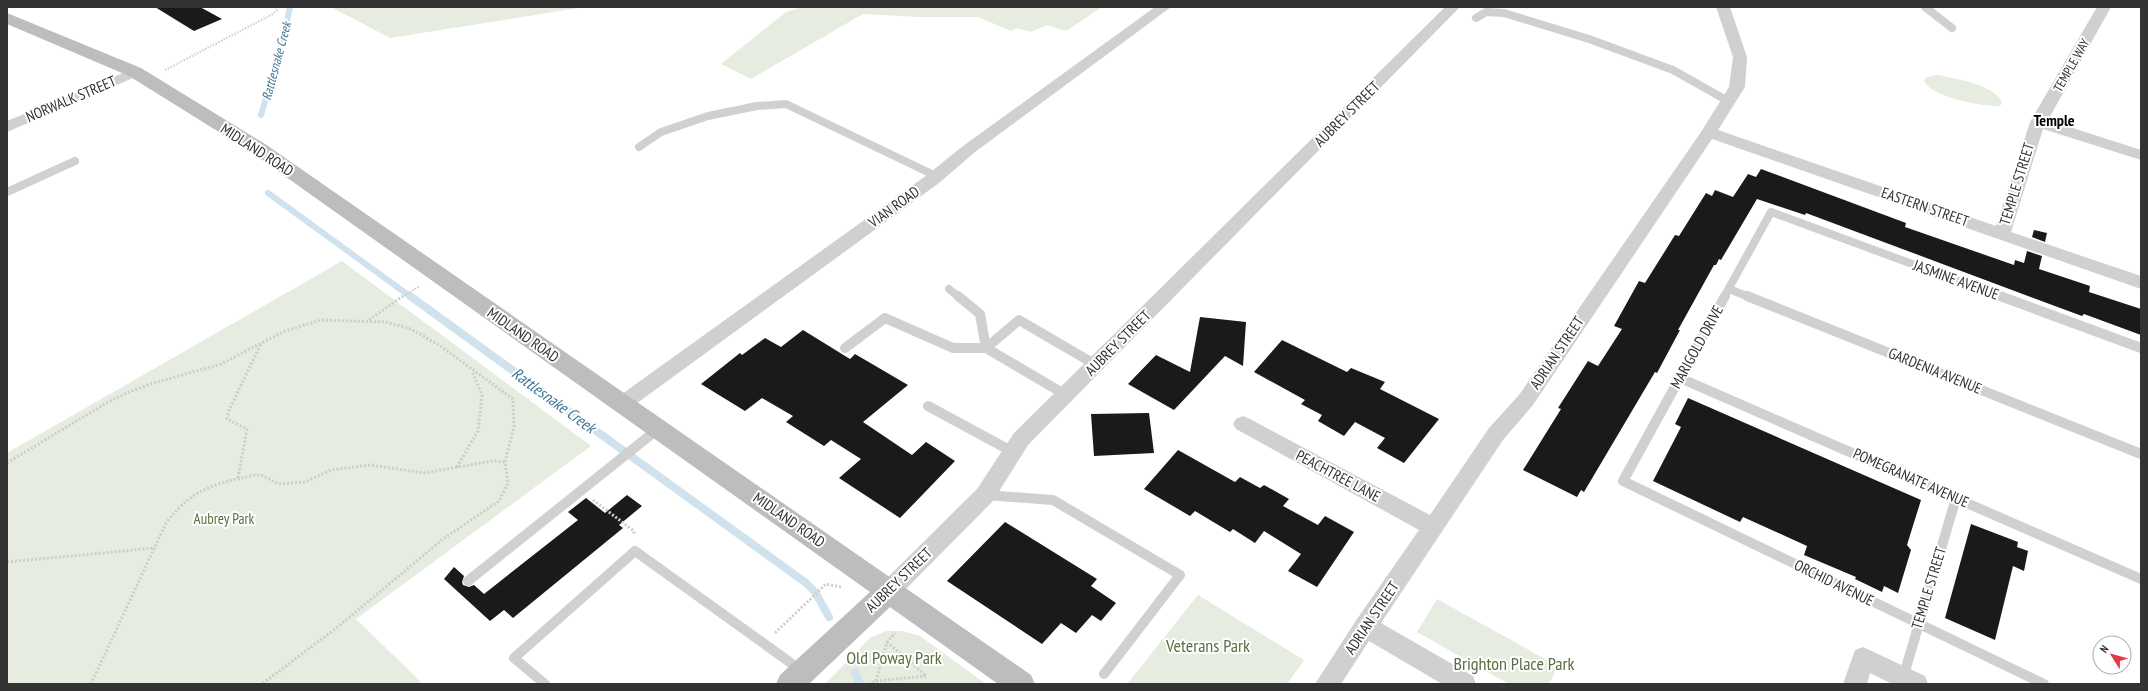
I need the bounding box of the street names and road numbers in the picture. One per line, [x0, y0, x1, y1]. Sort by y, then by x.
street label: TEMPLE WAY [2049, 35, 2094, 95]
street label: NORWALK STREET [23, 71, 119, 126]
street label: AUBREY STREET [1310, 77, 1384, 150]
street label: MIDLAND ROAD [217, 119, 297, 180]
street label: TEMPLE STREET [1995, 140, 2038, 227]
street label: VIAN ROAD [864, 182, 923, 232]
street label: EASTERN STREET [1879, 183, 1972, 230]
street label: JASMINE AVENUE [1910, 255, 2002, 304]
street label: MARIGOLD DRIVE [1666, 302, 1727, 392]
street label: MIDLAND ROAD [484, 303, 563, 366]
street label: AUBREY STREET [1081, 306, 1155, 379]
street label: ADRIAN STREET [1525, 312, 1588, 393]
street label: GARDENIA AVENUE [1886, 343, 1985, 398]
street label: POMEGRANATE AVENUE [1850, 444, 1972, 512]
street label: PEACHTREE LANE [1293, 445, 1384, 506]
street label: MIDLAND ROAD [750, 488, 829, 551]
street label: AUBREY STREET [861, 543, 936, 616]
street label: TEMPLE STREET [1907, 544, 1950, 631]
street label: ORCHID AVENUE [1791, 555, 1877, 610]
street label: ADRIAN STREET [1340, 577, 1403, 658]

